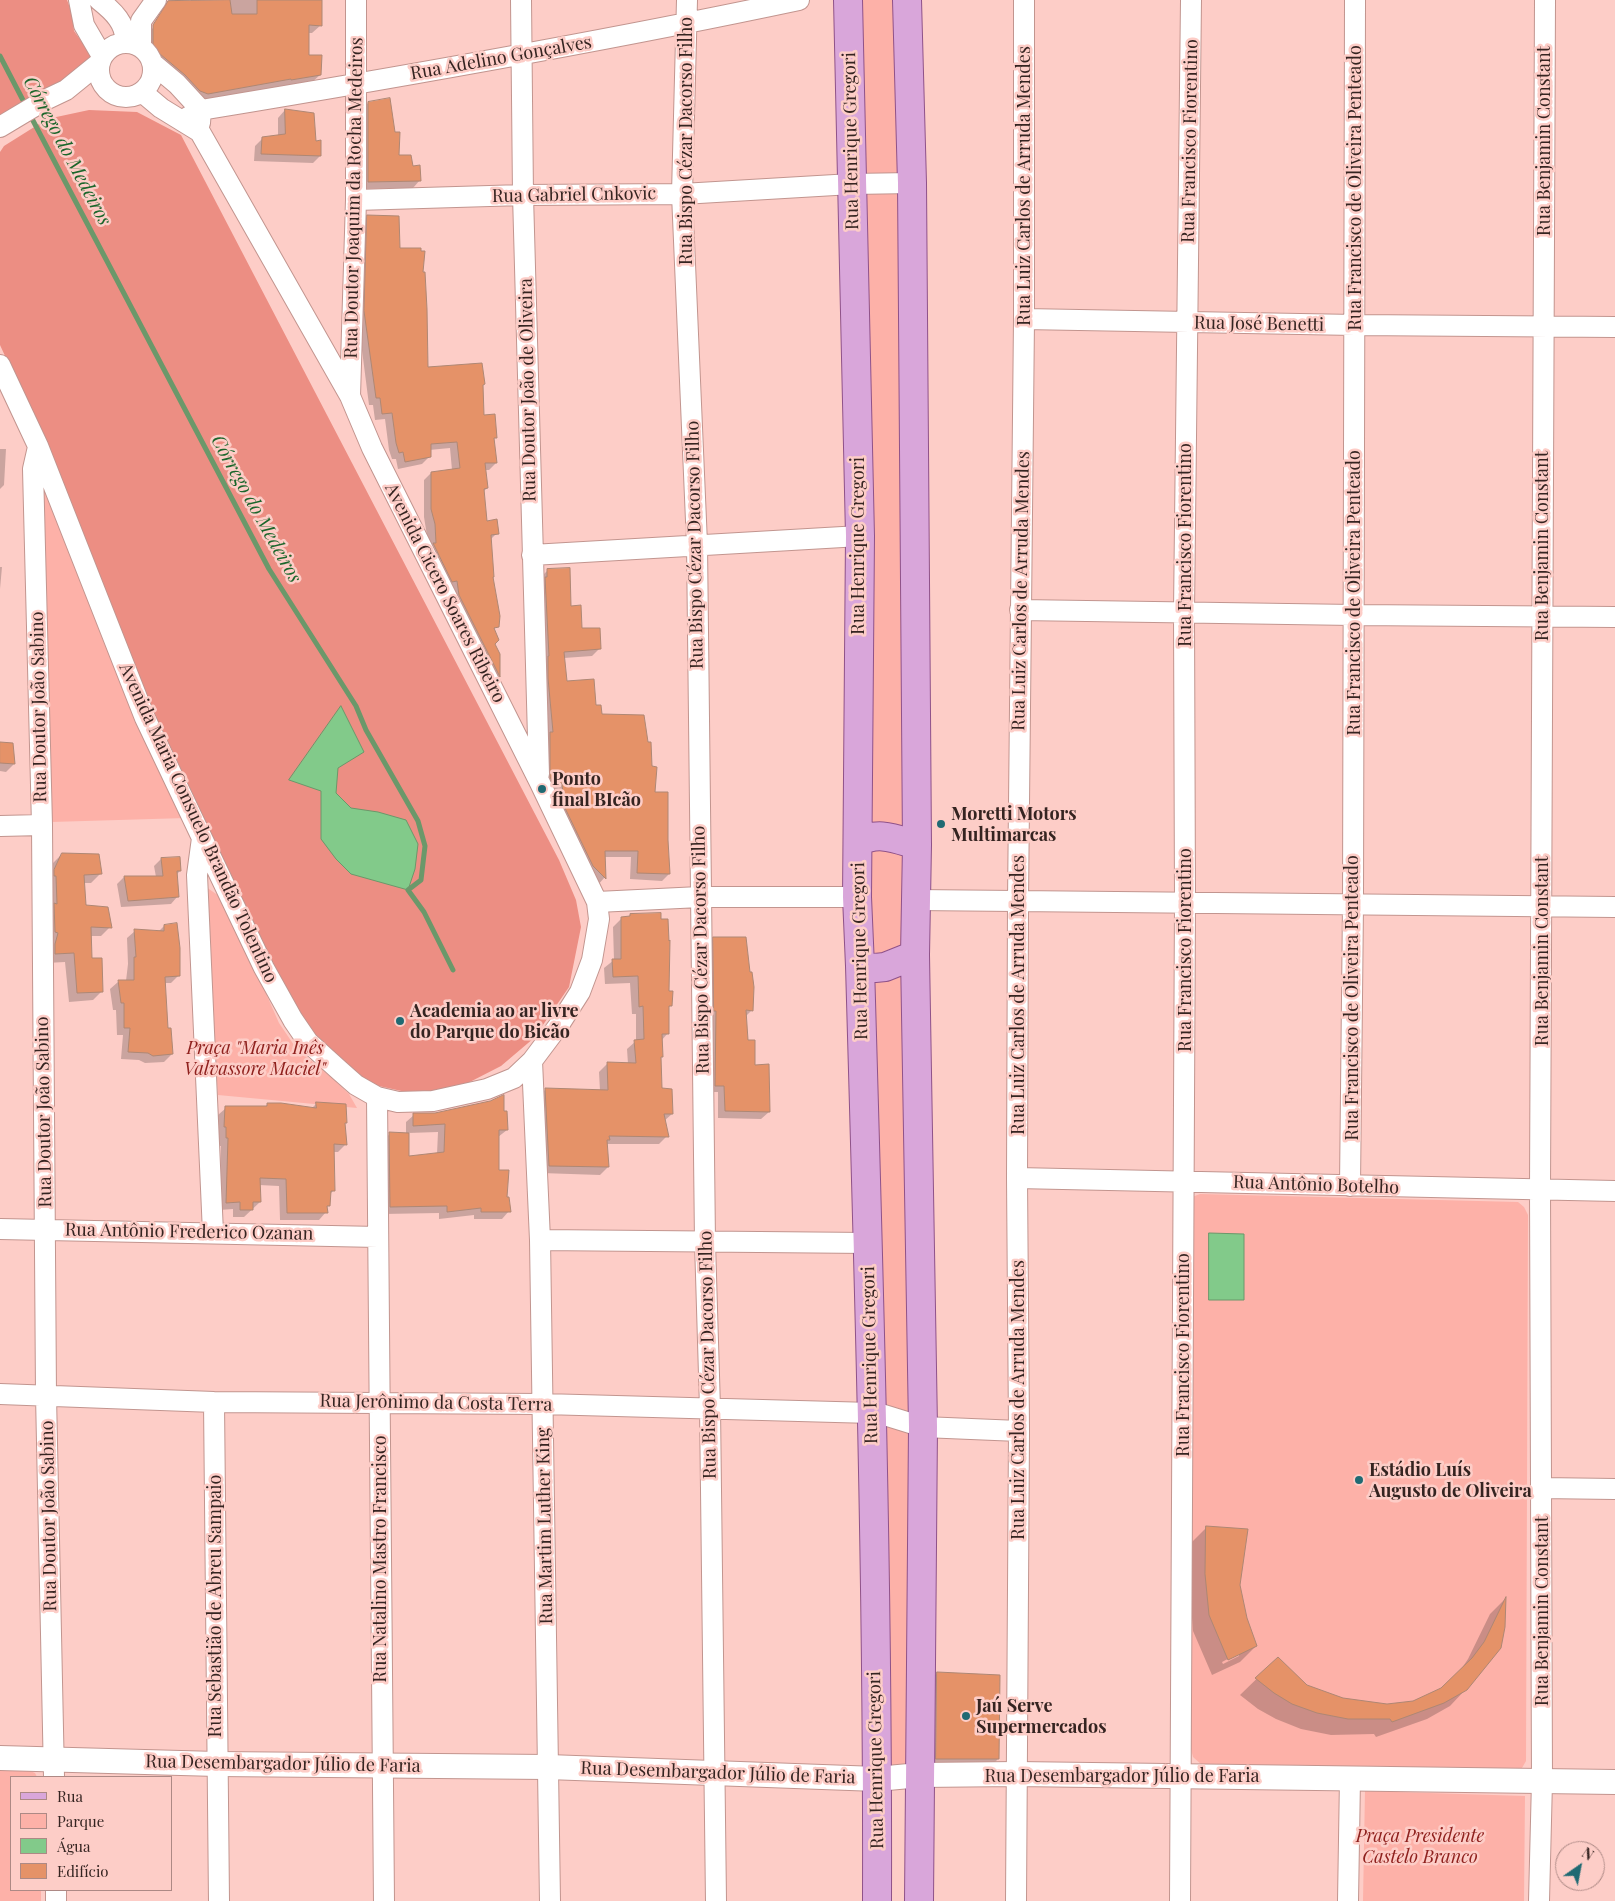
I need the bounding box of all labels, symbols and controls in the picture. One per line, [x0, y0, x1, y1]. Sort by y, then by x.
street label: Rua Bispo Cézar Dacorso Filho [675, 17, 697, 265]
street label: Rua Adelino Gonçalves [409, 31, 593, 85]
street label: Rua Doutor Joaquim da Rocha Medeiros [340, 37, 368, 359]
street label: Rua Francisco Fiorentino [1177, 39, 1203, 243]
street label: Rua Francisco de Oliveira Penteado [1344, 45, 1366, 331]
street label: Rua Luiz Carlos de Arruda Mendes [1013, 46, 1035, 326]
street label: Rua Benjamin Constant [1533, 46, 1555, 236]
street label: Rua Henrique Gregori [839, 52, 863, 230]
water label: Córrego do Medeiros [18, 73, 116, 229]
street label: Rua Gabriel Cnkovic [492, 183, 656, 207]
street label: Rua Doutor João de Oliveira [515, 278, 541, 502]
street label: Rua José Benetti [1194, 312, 1324, 336]
street label: Rua Bispo Cézar Dacorso Filho [682, 421, 708, 669]
water label: Córrego do Medeiros [206, 431, 306, 587]
street label: Rua Francisco Fiorentino [1174, 443, 1196, 647]
street label: Rua Francisco de Oliveira Penteado [1343, 450, 1365, 736]
street label: Rua Luiz Carlos de Arruda Mendes [1008, 451, 1034, 731]
street label: Rua Benjamin Constant [1531, 451, 1553, 641]
street label: Rua Henrique Gregori [847, 457, 869, 635]
street label: Avenida Cicero Soares Ribeiro [380, 480, 510, 706]
street label: Rua Doutor João Sabino [27, 611, 51, 803]
street label: Avenida Maria Consuelo Brandão Tolentino [114, 660, 282, 986]
place label: Ponto final BIcão [552, 768, 641, 811]
marker: Ponto final BIcão [536, 783, 548, 795]
place label: Moretti Motors Multimarcas [951, 803, 1076, 846]
marker: Moretti Motors Multimarcas [935, 818, 947, 830]
street label: Rua Bispo Cézar Dacorso Filho [688, 826, 714, 1074]
street label: Rua Francisco Fiorentino [1174, 848, 1196, 1052]
street label: Rua Luiz Carlos de Arruda Mendes [1007, 855, 1029, 1135]
street label: Rua Francisco de Oliveira Penteado [1341, 855, 1363, 1141]
street label: Rua Benjamin Constant [1531, 856, 1553, 1046]
street label: Rua Henrique Gregori [848, 862, 872, 1040]
place label: Academia ao ar livre do Parque do Bicão [410, 1000, 579, 1042]
marker: Academia ao ar livre do Parque do Bicão [394, 1015, 406, 1027]
street label: Rua Doutor João Sabino [32, 1016, 56, 1208]
park label: Praça "Maria Inês Valvassore Maciel" [184, 1037, 326, 1080]
street label: Rua Antônio Botelho [1232, 1171, 1400, 1199]
street label: Rua Antônio Frederico Ozanan [65, 1219, 313, 1245]
street label: Rua Bispo Cézar Dacorso Filho [695, 1231, 721, 1479]
street label: Rua Francisco Fiorentino [1172, 1253, 1194, 1457]
street label: Rua Luiz Carlos de Arruda Mendes [1007, 1260, 1029, 1540]
street label: Rua Henrique Gregori [858, 1266, 882, 1444]
street label: Rua Jerônimo da Costa Terra [320, 1390, 552, 1416]
street label: Rua Doutor João Sabino [37, 1420, 61, 1612]
street label: Rua Martim Luther King [532, 1427, 558, 1625]
street label: Rua Natalino Mastro Francisco [369, 1435, 391, 1683]
place label: Estádio Luís Augusto de Oliveira [1369, 1459, 1532, 1502]
marker: Estádio Luís Augusto de Oliveira [1353, 1474, 1365, 1486]
street label: Rua Sebastião de Abreu Sampaio [204, 1475, 226, 1737]
street label: Rua Benjamin Constant [1531, 1516, 1553, 1706]
street label: Rua Henrique Gregori [864, 1671, 888, 1849]
place label: Jaú Serve Supermercados [976, 1695, 1106, 1738]
marker: Jaú Serve Supermercados [960, 1710, 972, 1722]
street label: Rua Desembargador Júlio de Faria [145, 1751, 421, 1777]
street label: Rua Desembargador Júlio de Faria [580, 1757, 856, 1789]
street label: Rua Desembargador Júlio de Faria [984, 1765, 1260, 1787]
legend [10, 1776, 172, 1891]
text: Rua [57, 1786, 83, 1806]
text: Parque [57, 1811, 104, 1831]
park label: Praça Presidente Castelo Branco [1356, 1825, 1484, 1868]
text: Água [57, 1836, 91, 1856]
north arrow [1555, 1841, 1605, 1891]
text: N [1578, 1843, 1597, 1865]
text: Edifício [57, 1861, 109, 1881]

